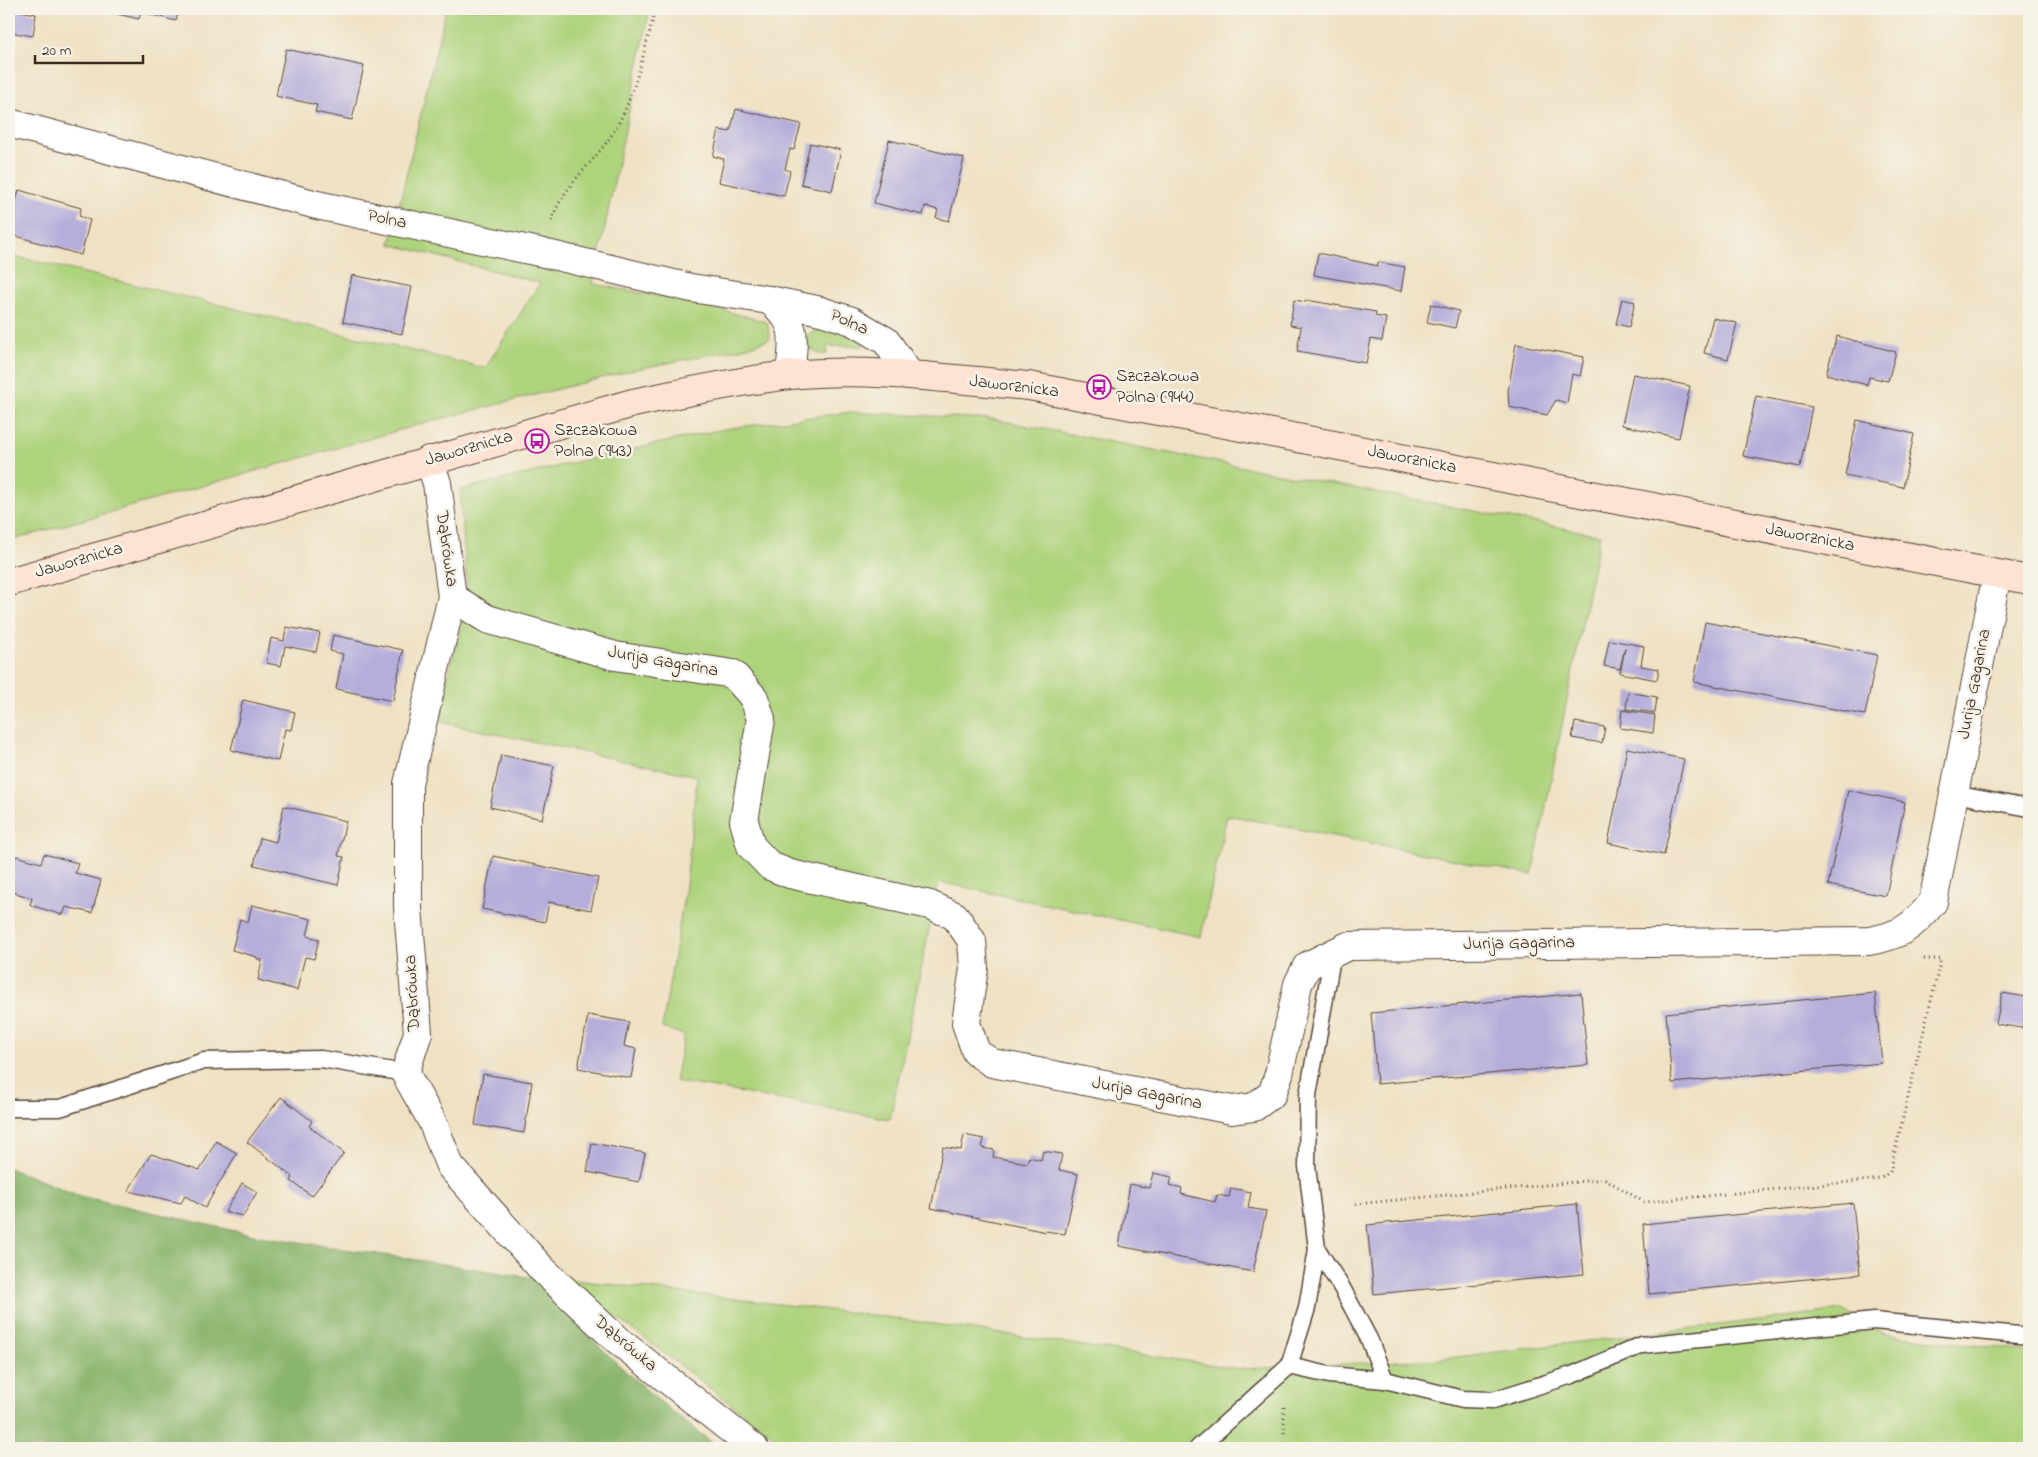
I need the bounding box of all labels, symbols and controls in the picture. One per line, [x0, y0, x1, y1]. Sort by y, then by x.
scale bar [35, 32, 142, 64]
text: 20 m [42, 40, 72, 62]
street label: Polna [365, 203, 409, 237]
street label: Polna [826, 303, 872, 343]
place label: Szczakowa Polna (944) [1116, 364, 1199, 411]
street label: Jaworznicka [968, 369, 1060, 405]
bus stop icon: Szczakowa Polna (944) [1086, 374, 1112, 400]
place label: Szczakowa Polna (943) [554, 418, 637, 465]
street label: Jaworznicka [422, 424, 516, 474]
bus stop icon: Szczakowa Polna (943) [524, 428, 550, 454]
street label: Jaworznicka [1365, 439, 1459, 481]
street label: Dąbrówka [428, 508, 464, 589]
street label: Jaworznicka [1763, 517, 1857, 559]
street label: Jaworznicka [32, 536, 126, 586]
street label: Jurija Gagarina [1952, 627, 1999, 742]
street label: Jurija Gagarina [605, 639, 720, 686]
street label: Jurija Gagarina [1463, 930, 1575, 959]
street label: Dąbrówka [398, 954, 428, 1033]
street label: Jurija Gagarina [1089, 1071, 1204, 1118]
street label: Dąbrówka [587, 1309, 663, 1379]

